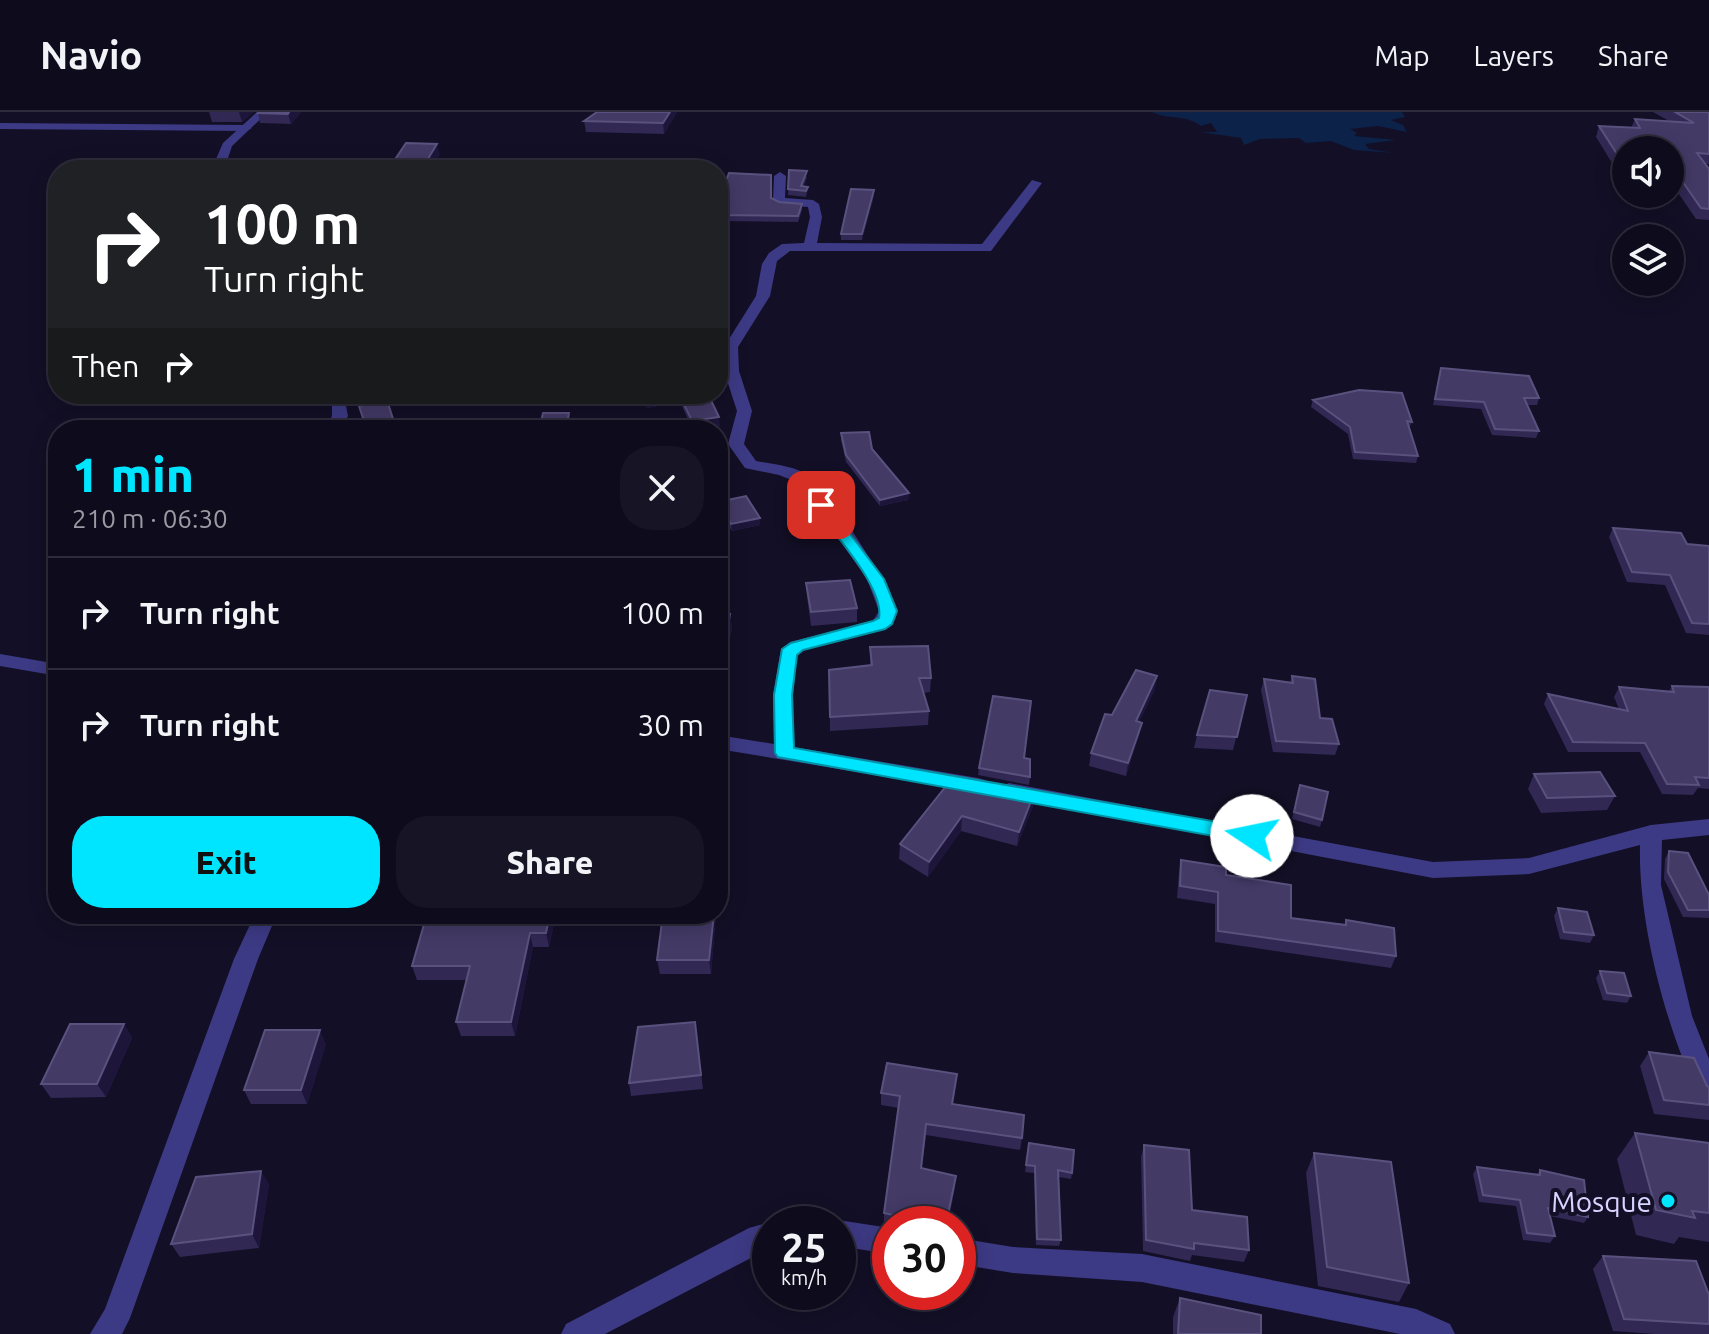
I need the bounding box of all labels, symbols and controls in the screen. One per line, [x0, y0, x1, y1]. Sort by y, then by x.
text: Navio [40, 34, 142, 76]
text: Map [1374, 40, 1430, 71]
text: Layers [1474, 40, 1554, 71]
text: Share [1598, 40, 1669, 71]
map controls [1612, 136, 1684, 296]
button: sound [1612, 136, 1684, 208]
icon: right [72, 192, 176, 296]
text: 100 m [204, 192, 360, 255]
button: layers [1612, 224, 1684, 296]
text: Turn right [204, 258, 364, 299]
icon: right [156, 344, 200, 388]
text: Then [72, 349, 140, 383]
button: close [620, 446, 704, 530]
text: 1 min [72, 447, 194, 501]
pin [787, 471, 855, 539]
icon: arrive [799, 483, 843, 527]
text: 210 m · 06:30 [72, 504, 228, 533]
icon: right [72, 591, 116, 635]
text: Turn right [140, 596, 280, 630]
text: 100 m [620, 596, 704, 630]
icon: right [72, 703, 116, 747]
text: Turn right [140, 708, 280, 742]
text: 30 m [637, 708, 704, 742]
position arrow [1210, 794, 1294, 878]
button: Exit [72, 816, 380, 908]
button: Share [396, 816, 704, 908]
place label: Mosque [1551, 1186, 1652, 1217]
marker: Mosque [1659, 1192, 1677, 1210]
speed limit sign: 30 [872, 1206, 976, 1310]
text: 25 [781, 1225, 827, 1270]
text: km/h [781, 1266, 827, 1289]

